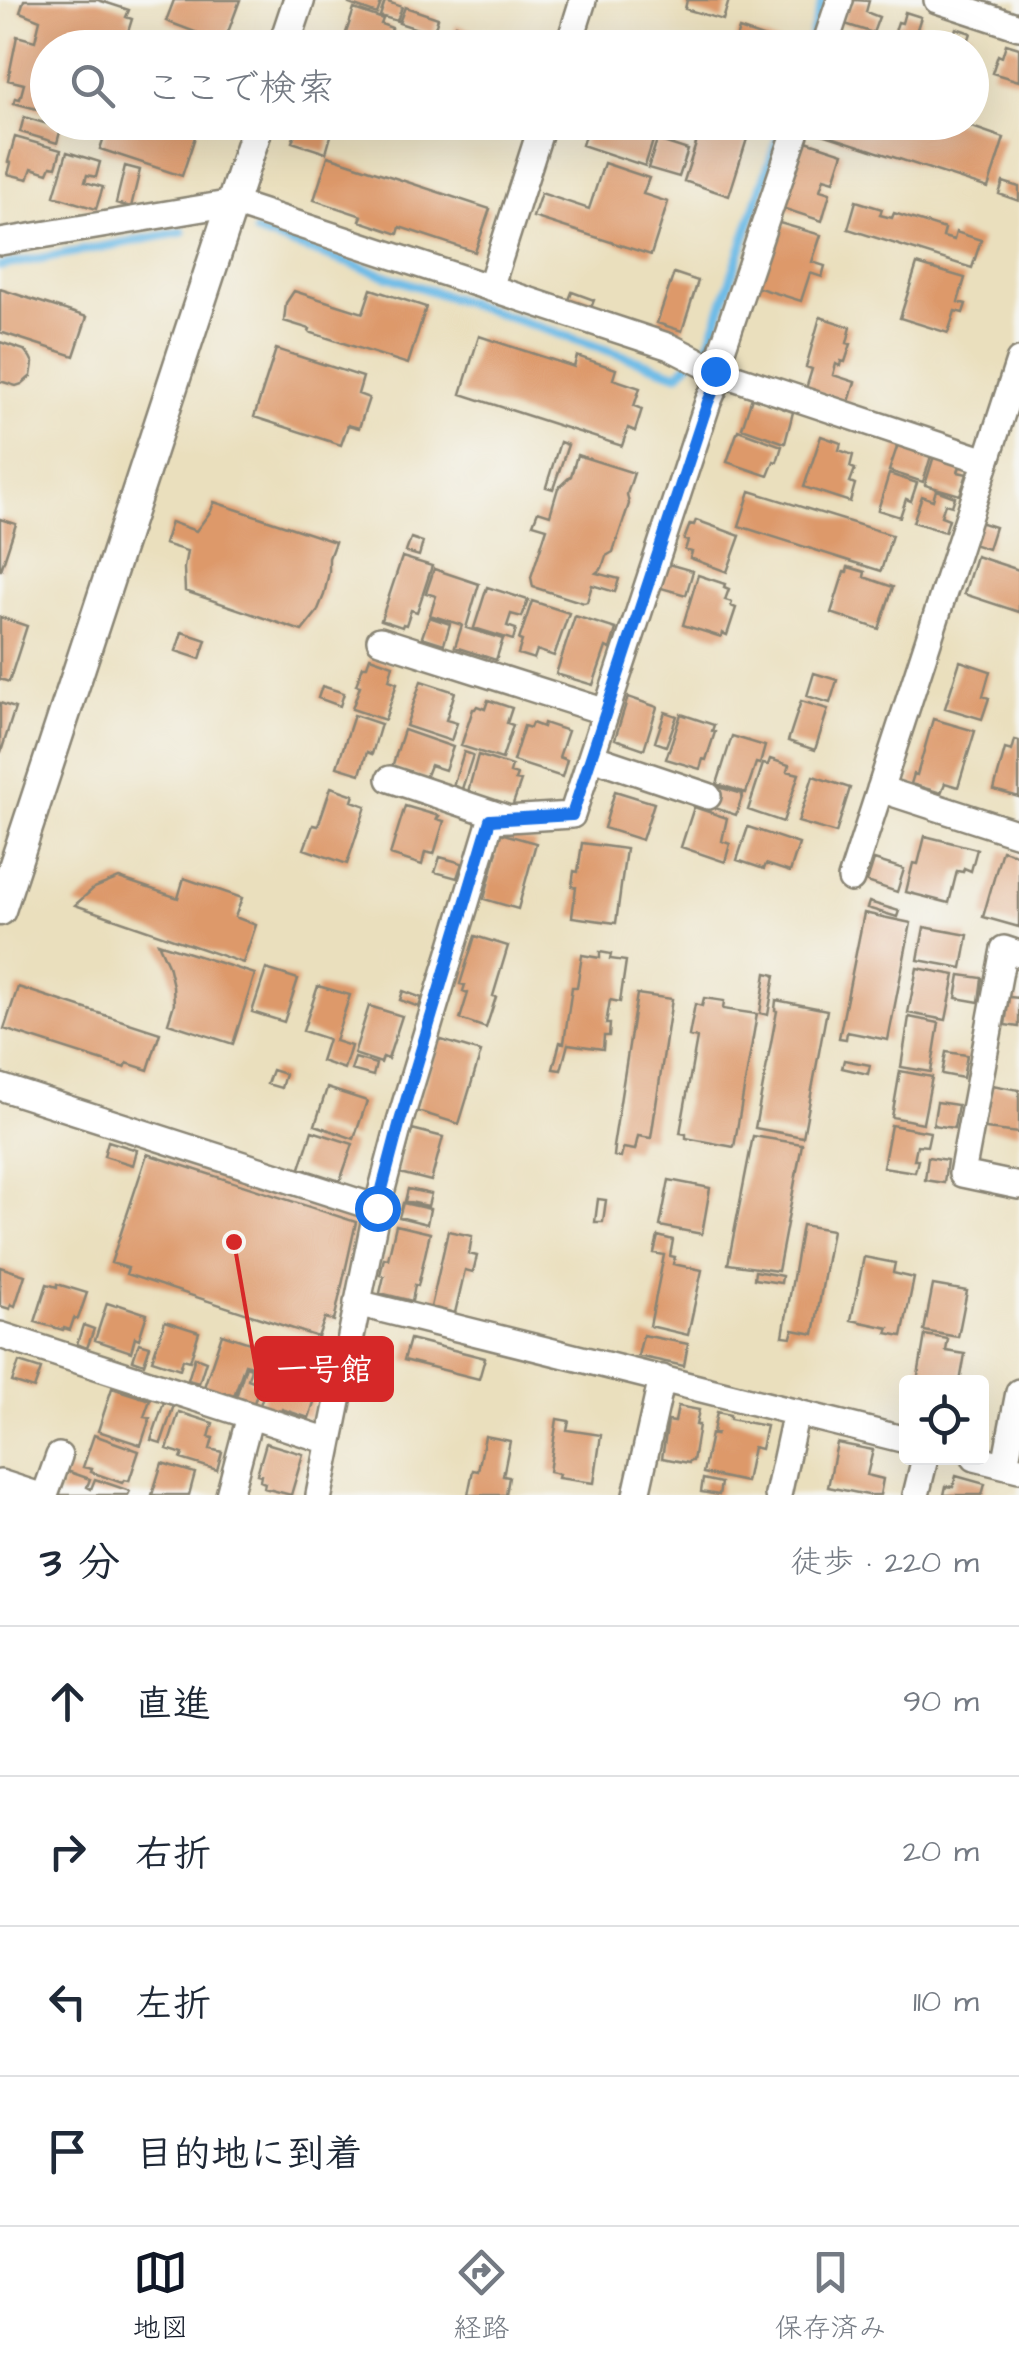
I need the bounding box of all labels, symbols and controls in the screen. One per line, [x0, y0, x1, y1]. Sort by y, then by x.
search box [30, 30, 989, 140]
icon: search [65, 58, 120, 113]
text: ここで検索 [145, 63, 335, 115]
route end [693, 349, 739, 395]
route start [355, 1186, 401, 1232]
callout: 一号館 [256, 1338, 392, 1400]
text: 一号館 [276, 1348, 372, 1393]
map controls [899, 1375, 989, 1465]
button: locate [899, 1375, 989, 1465]
text: 3 分 [40, 1535, 120, 1593]
text: 徒歩 · 220 m [790, 1540, 979, 1585]
icon: ahead [40, 1674, 95, 1729]
text: 直進 [135, 1679, 211, 1731]
text: 90 m [903, 1679, 979, 1724]
icon: right [40, 1824, 95, 1879]
text: 右折 [135, 1829, 211, 1881]
text: 20 m [903, 1829, 979, 1874]
icon: left [40, 1974, 95, 2029]
text: 左折 [135, 1979, 211, 2031]
text: 110 m [913, 1979, 979, 2024]
icon: arrive [40, 2124, 95, 2179]
text: 目的地に到着 [135, 2129, 363, 2181]
tab: 地図 [132, 2245, 189, 2348]
tab: 経路 [453, 2245, 510, 2348]
tab: 保存済み [774, 2245, 887, 2348]

